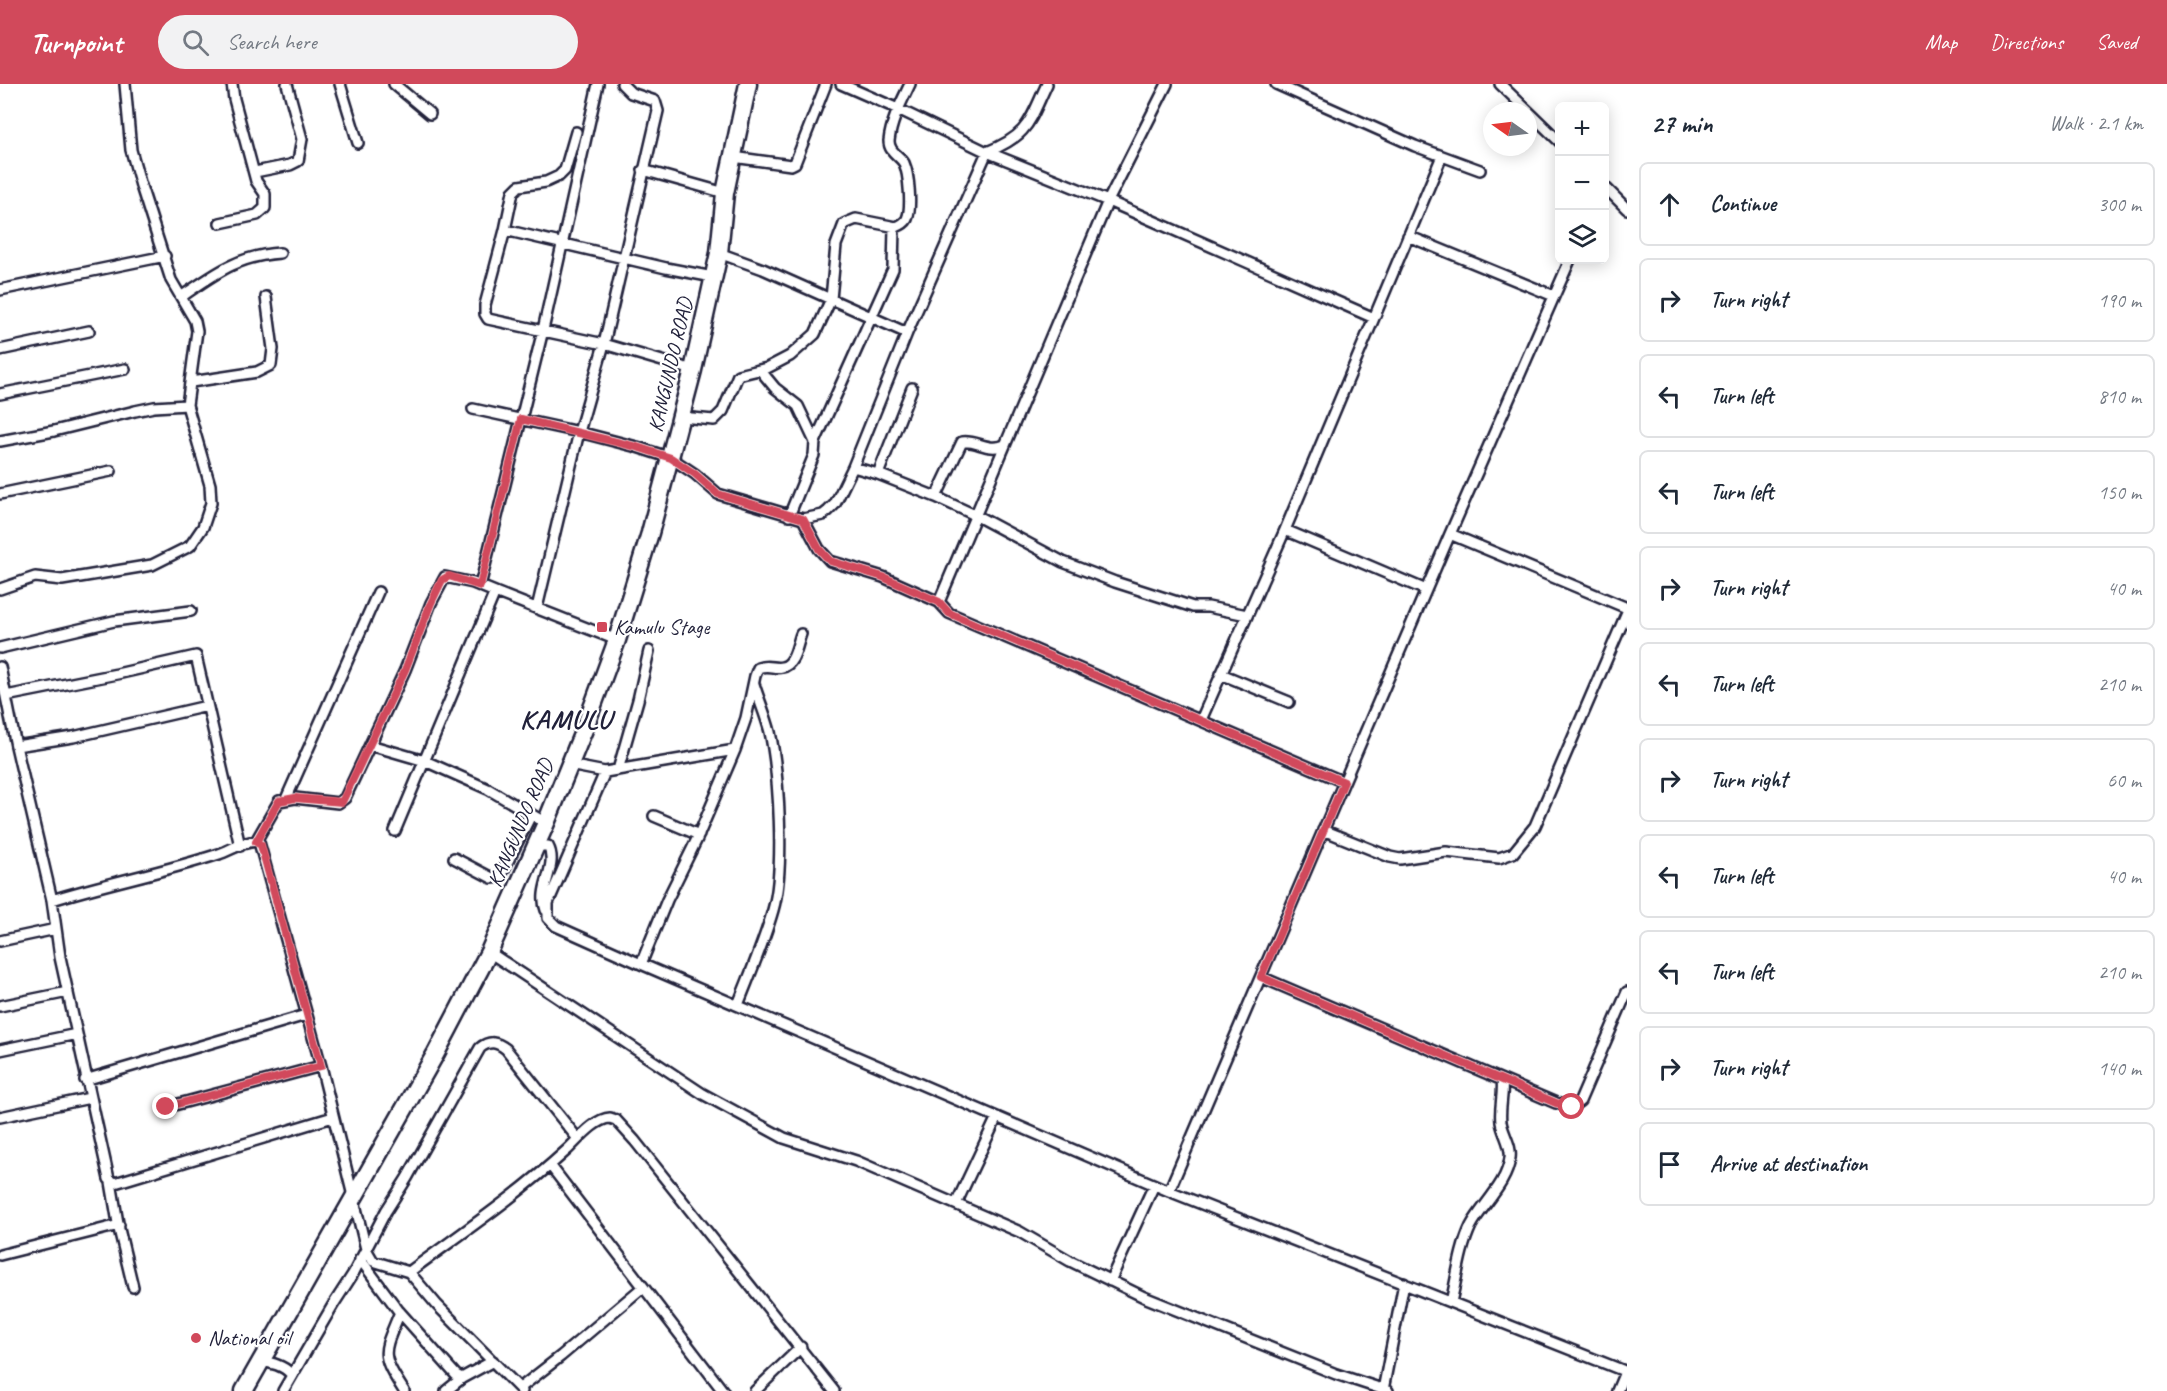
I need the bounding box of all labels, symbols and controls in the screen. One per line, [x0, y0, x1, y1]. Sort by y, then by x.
search box [158, 15, 578, 69]
text: Turnpoint [30, 25, 122, 60]
icon: search [179, 26, 212, 59]
text: Search here [227, 28, 317, 56]
text: Map [1925, 29, 1957, 55]
text: Directions [1990, 29, 2063, 55]
text: Saved [2096, 29, 2137, 55]
north arrow [1483, 102, 1537, 156]
map controls [1555, 102, 1609, 264]
button: + [1555, 102, 1609, 156]
text: 27 min [1651, 107, 1712, 140]
text: Walk · 2.1 km [2049, 111, 2143, 136]
button: − [1555, 156, 1609, 210]
icon: ahead [1653, 188, 1686, 221]
text: Continue [1710, 190, 1776, 218]
text: 300 m [2098, 192, 2141, 217]
button: layers [1555, 210, 1609, 264]
icon: right [1653, 284, 1686, 317]
text: Turn right [1710, 286, 1787, 314]
text: 190 m [2098, 288, 2141, 313]
street label: KANGUNDO ROAD [642, 294, 698, 434]
icon: left [1653, 380, 1686, 413]
text: Turn left [1710, 382, 1774, 410]
text: 810 m [2098, 384, 2141, 409]
icon: left [1653, 476, 1686, 509]
text: Turn left [1710, 478, 1774, 506]
text: 150 m [2098, 480, 2141, 505]
icon: right [1653, 572, 1686, 605]
text: Turn right [1710, 574, 1787, 602]
text: 40 m [2107, 576, 2141, 601]
place label: Kamulu Stage [614, 614, 711, 640]
marker: Kamulu Stage [595, 620, 609, 634]
icon: left [1653, 668, 1686, 701]
text: Turn left [1710, 670, 1774, 698]
text: 210 m [2098, 672, 2141, 697]
district label: KAMULU [520, 702, 617, 736]
street label: KANGUNDO ROAD [481, 753, 559, 891]
icon: right [1653, 764, 1686, 797]
text: Turn right [1710, 766, 1787, 794]
text: 60 m [2107, 768, 2141, 793]
icon: left [1653, 860, 1686, 893]
text: Turn left [1710, 862, 1774, 890]
text: 40 m [2107, 864, 2141, 889]
icon: left [1653, 956, 1686, 989]
text: Turn left [1710, 958, 1774, 986]
text: 210 m [2098, 960, 2141, 985]
icon: right [1653, 1052, 1686, 1085]
text: Turn right [1710, 1054, 1787, 1082]
text: 140 m [2098, 1056, 2141, 1081]
route end [152, 1093, 178, 1119]
route start [1558, 1093, 1584, 1119]
icon: arrive [1653, 1148, 1686, 1181]
text: Arrive at destination [1710, 1150, 1867, 1178]
place label: National oil [208, 1325, 294, 1351]
marker: National oil [189, 1331, 203, 1345]

